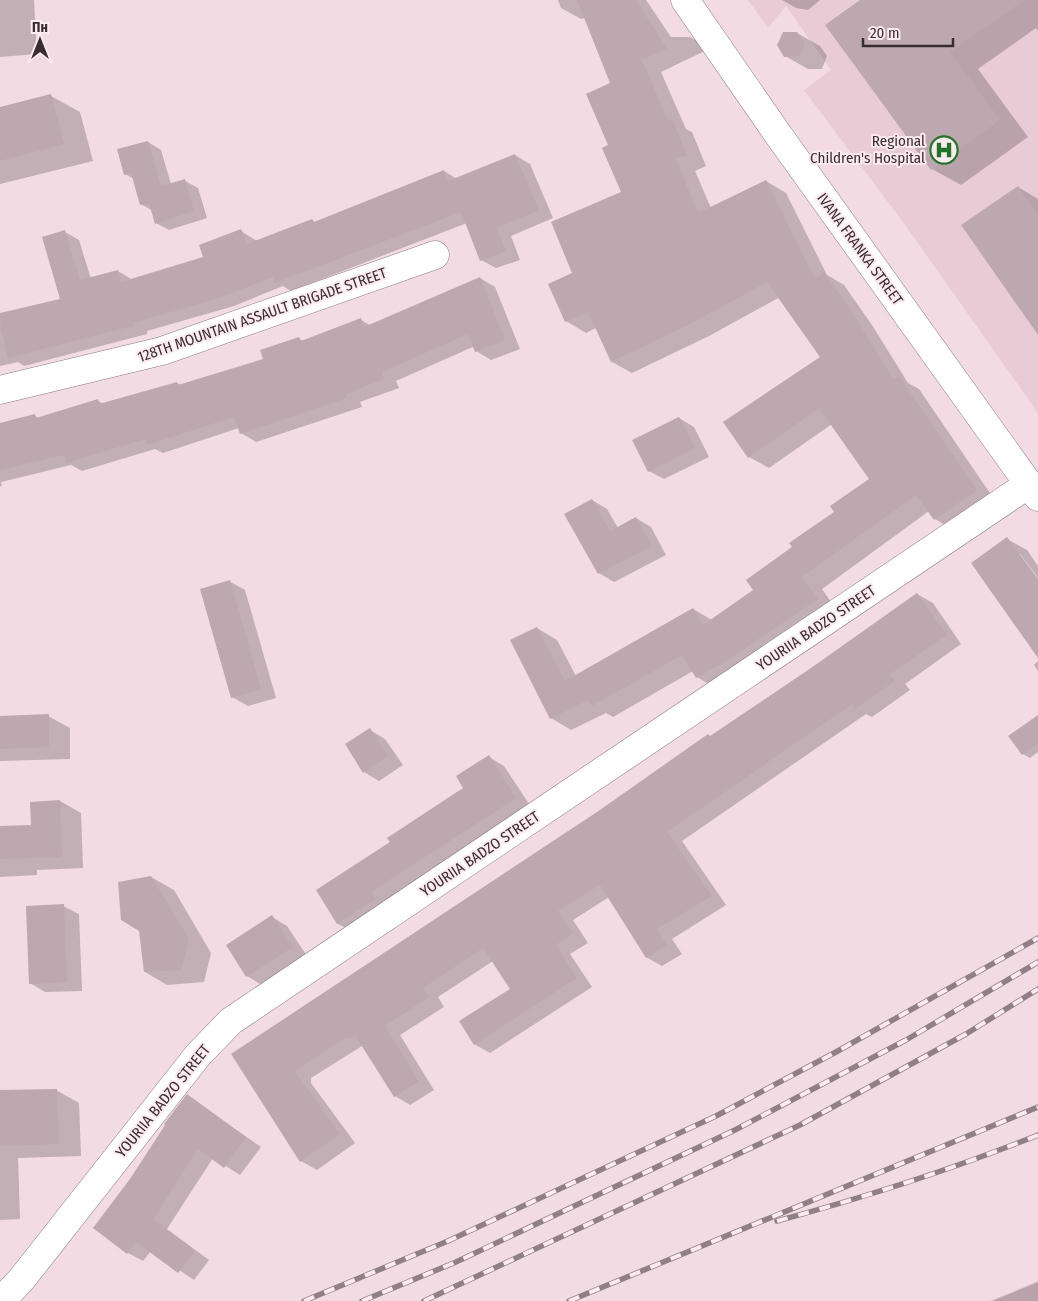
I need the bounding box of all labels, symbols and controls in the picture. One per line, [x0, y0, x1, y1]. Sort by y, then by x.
north arrow [15, 15, 65, 65]
scale bar [863, 15, 953, 47]
text: Пн [32, 19, 48, 36]
text: 20 m [870, 24, 900, 42]
place label: Regional Children's Hospital [810, 132, 925, 167]
hospital icon: Regional Children's Hospital [929, 135, 959, 165]
street label: IVANA FRANKA STREET [813, 189, 907, 309]
street label: 128TH MOUNTAIN ASSAULT BRIGADE STREET [135, 264, 389, 366]
street label: YOURIIA BADZO STREET [753, 581, 879, 675]
street label: YOURIIA BADZO STREET [417, 807, 543, 901]
street label: YOURIIA BADZO STREET [112, 1041, 214, 1161]

